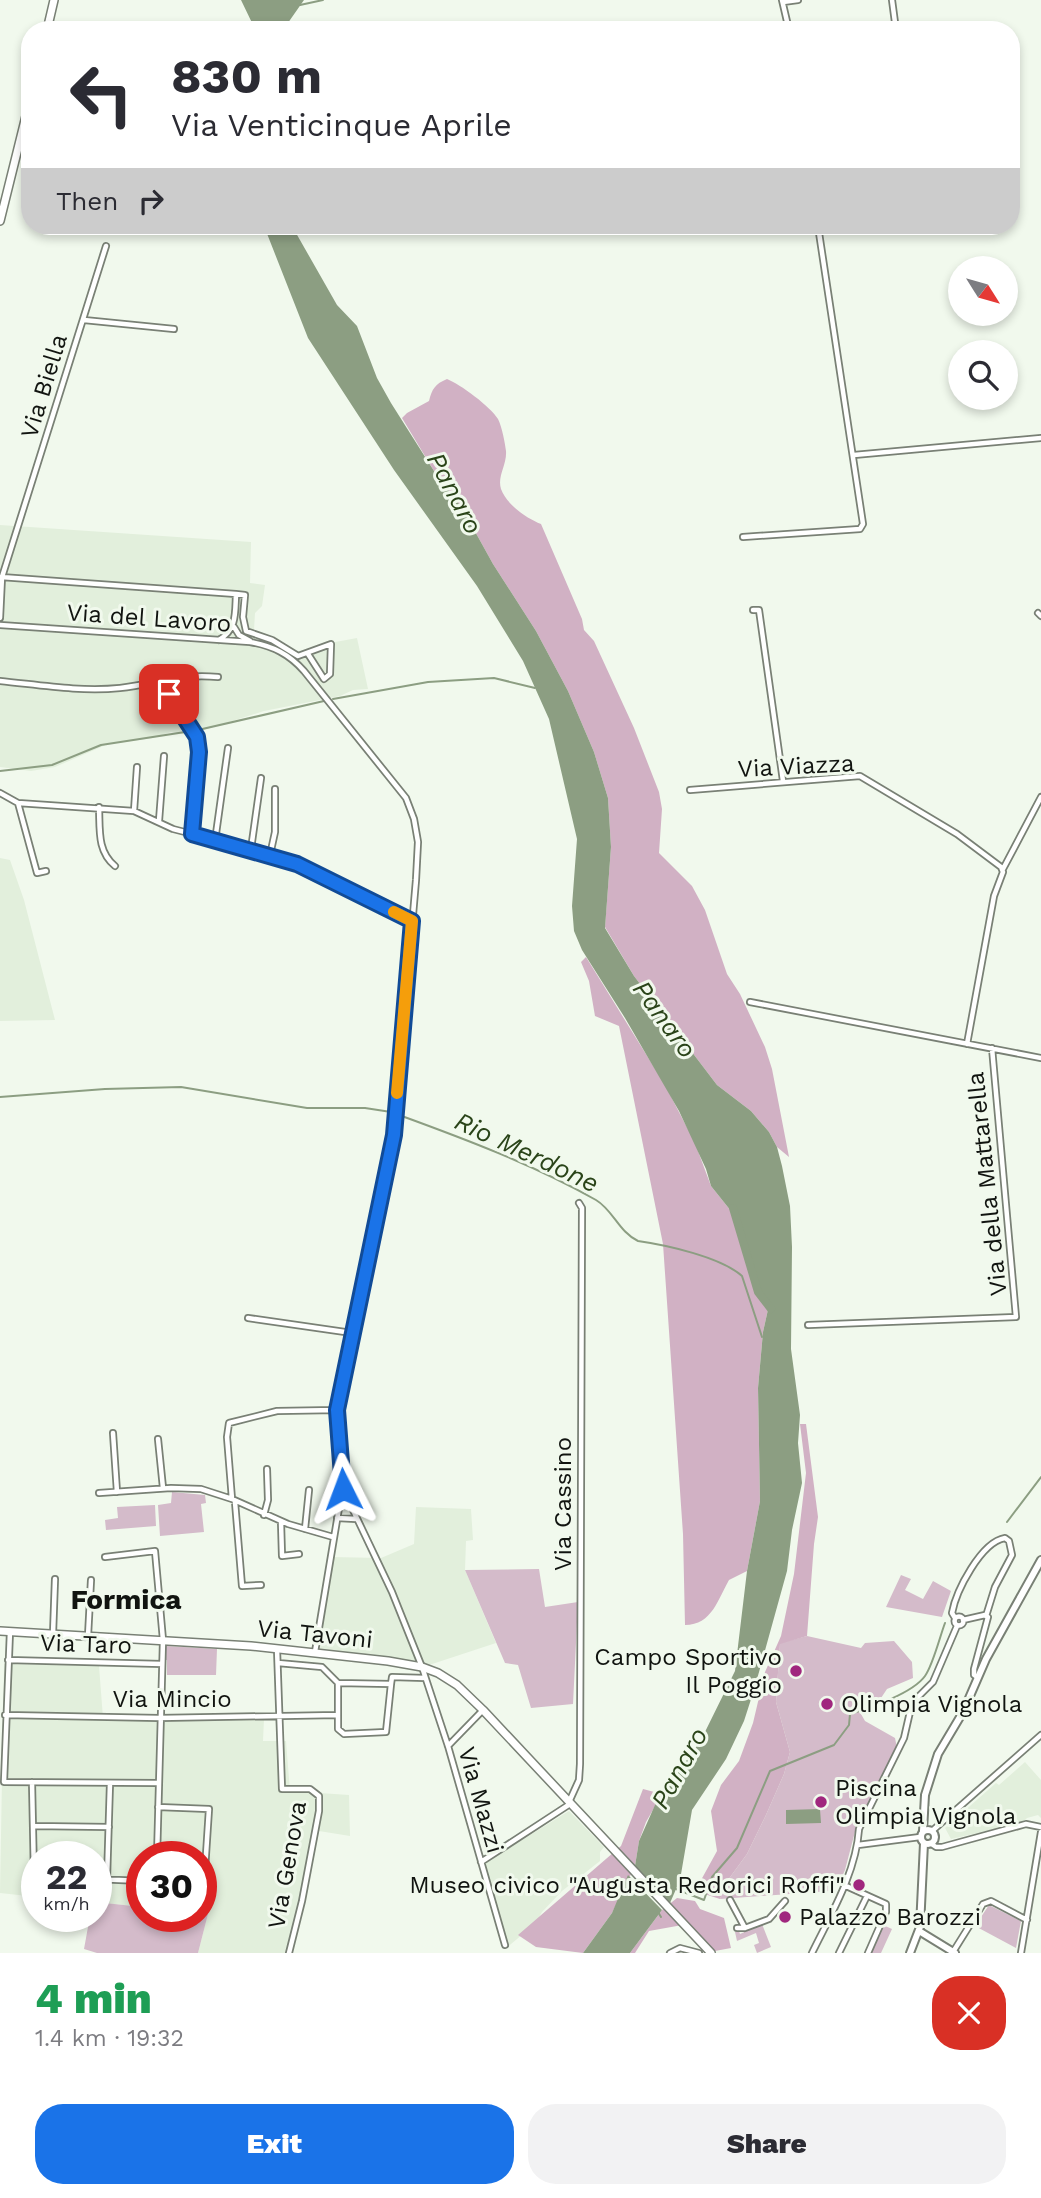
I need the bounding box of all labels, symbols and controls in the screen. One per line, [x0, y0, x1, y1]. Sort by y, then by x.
text: 830 m [171, 47, 322, 105]
icon: left [56, 49, 147, 140]
text: Via Venticinque Aprile [171, 106, 512, 144]
icon: right [132, 182, 170, 220]
text: Then [56, 186, 118, 216]
north arrow [948, 256, 1018, 326]
map controls [948, 256, 1018, 410]
street label: Via Biella [15, 331, 73, 441]
button: search [948, 340, 1018, 410]
water label: Panaro [421, 447, 489, 539]
street label: Via del Lavoro [66, 598, 232, 638]
pin [139, 664, 199, 724]
icon: arrive [150, 675, 188, 713]
street label: Via Viazza [737, 749, 855, 783]
water label: Panaro [627, 974, 703, 1064]
street label: Via della Mattarella [961, 1071, 1013, 1297]
water label: Rio Merdone [450, 1106, 604, 1198]
street label: Via Cassino [549, 1437, 577, 1571]
position arrow [306, 1452, 380, 1526]
district label: Formica [70, 1583, 182, 1616]
street label: Via Tavoni [256, 1614, 374, 1654]
street label: Via Taro [40, 1628, 132, 1660]
place label: Campo Sportivo Il Poggio [594, 1643, 782, 1699]
marker: Campo Sportivo Il Poggio [788, 1663, 804, 1679]
street label: Via Mincio [112, 1685, 232, 1713]
place label: Olimpia Vignola [841, 1690, 1022, 1718]
marker: Olimpia Vignola [819, 1696, 835, 1712]
water label: Panaro [644, 1722, 714, 1814]
street label: Via Mazzi [453, 1744, 509, 1856]
place label: Piscina Olimpia Vignola [835, 1774, 1016, 1830]
marker: Piscina Olimpia Vignola [813, 1794, 829, 1810]
street label: Via Genova [262, 1799, 312, 1931]
speed limit sign: 30 [126, 1841, 217, 1932]
text: 22 [46, 1856, 87, 1898]
place label: Museo civico "Augusta Redorici Roffi" [409, 1871, 845, 1899]
marker: Museo civico "Augusta Redorici Roffi" [851, 1877, 867, 1893]
text: km/h [43, 1893, 90, 1914]
place label: Palazzo Barozzi [799, 1903, 981, 1931]
marker: Palazzo Barozzi [777, 1909, 793, 1925]
text: 4 min [35, 1974, 152, 2023]
button: close [932, 1976, 1006, 2050]
text: 1.4 km · 19:32 [35, 2025, 184, 2052]
button: Exit [35, 2104, 514, 2184]
button: Share [528, 2104, 1006, 2184]

